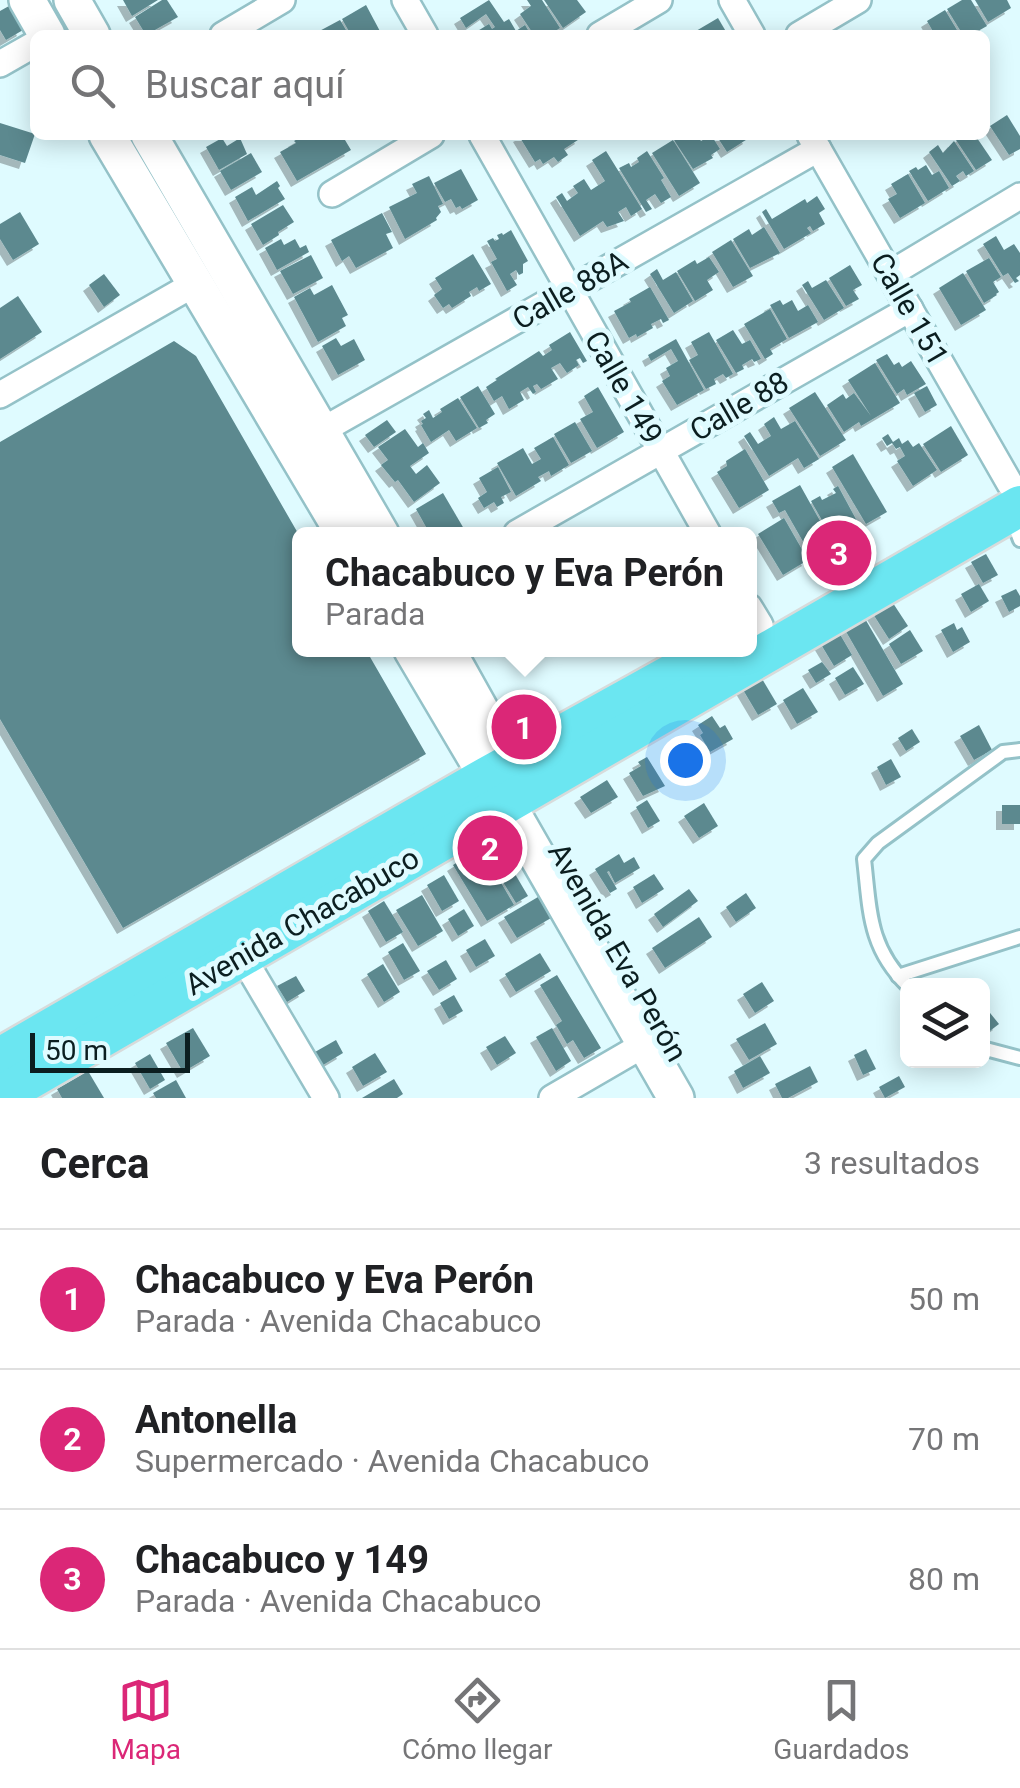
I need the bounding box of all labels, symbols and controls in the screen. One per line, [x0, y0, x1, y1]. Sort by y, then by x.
search box [30, 30, 990, 140]
icon: search [65, 58, 120, 113]
text: Buscar aquí [145, 63, 345, 107]
street label: Calle 88A [506, 243, 634, 337]
street label: Calle 151 [864, 246, 956, 372]
street label: Calle 149 [578, 324, 670, 450]
street label: Calle 88 [684, 364, 794, 448]
pin: 3 [806, 516, 872, 590]
popup [292, 527, 757, 657]
text: Chacabuco y Eva Perón [325, 551, 724, 595]
text: Parada [325, 595, 425, 633]
pin: 1 [492, 690, 556, 764]
your location [660, 735, 711, 786]
pin: 2 [458, 810, 522, 886]
street label: Avenida Eva Perón [541, 836, 695, 1068]
street label: Avenida Chacabuco [179, 840, 425, 1002]
map controls [900, 978, 990, 1068]
button: layers [900, 978, 990, 1068]
scale bar [30, 1028, 190, 1072]
text: 50 m [45, 1034, 108, 1067]
text: Cerca [40, 1139, 150, 1188]
text: 3 resultados [804, 1144, 980, 1182]
text: Chacabuco y Eva Perón [135, 1258, 534, 1302]
text: 1 [63, 1280, 82, 1318]
text: 50 m [908, 1280, 980, 1318]
text: Parada · Avenida Chacabuco [135, 1302, 542, 1340]
text: Antonella [135, 1398, 297, 1442]
text: 2 [63, 1420, 82, 1458]
text: 70 m [908, 1420, 980, 1458]
text: Supermercado · Avenida Chacabuco [135, 1442, 650, 1480]
text: Chacabuco y 149 [135, 1538, 429, 1582]
text: 3 [63, 1560, 82, 1598]
text: 80 m [908, 1560, 980, 1598]
text: Parada · Avenida Chacabuco [135, 1582, 542, 1620]
tab: Mapa [110, 1673, 181, 1766]
tab: Cómo llegar [402, 1673, 553, 1766]
tab: Guardados [773, 1673, 910, 1766]

